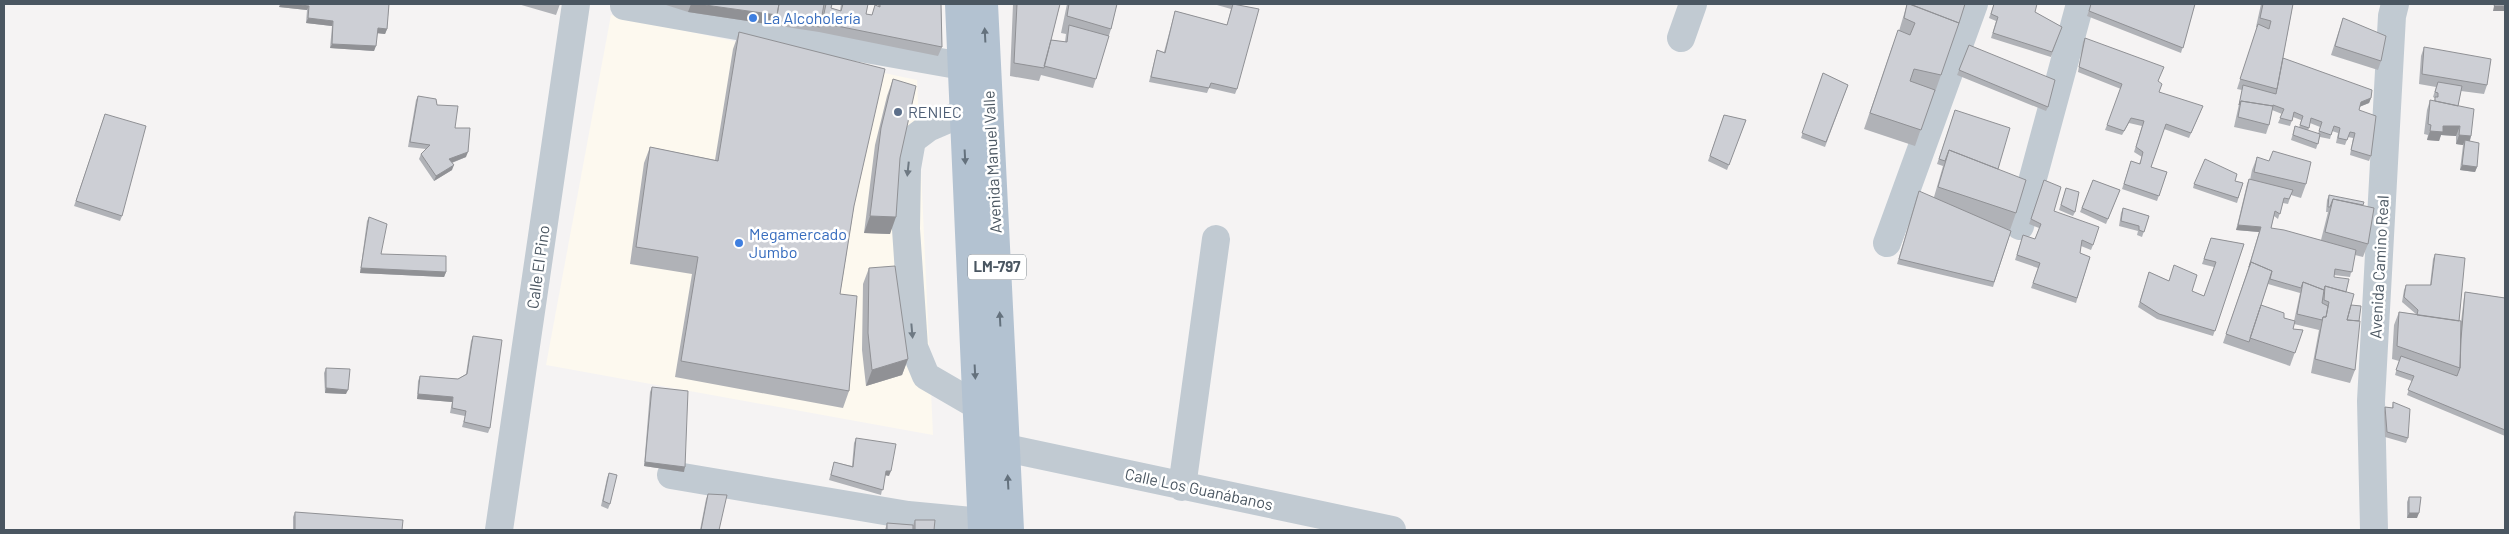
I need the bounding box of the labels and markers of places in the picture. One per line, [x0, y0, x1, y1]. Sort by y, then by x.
place label: La Alcoholería [763, 8, 861, 27]
marker: La Alcoholería [747, 12, 759, 24]
place label: RENIEC [908, 102, 962, 121]
marker: RENIEC [892, 106, 904, 118]
place label: Megamercado Jumbo [749, 224, 847, 261]
marker: Megamercado Jumbo [733, 237, 745, 249]

